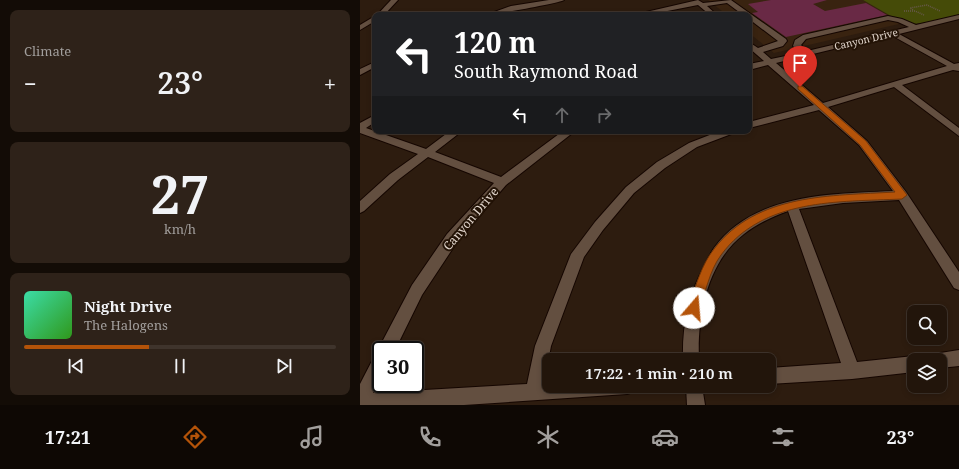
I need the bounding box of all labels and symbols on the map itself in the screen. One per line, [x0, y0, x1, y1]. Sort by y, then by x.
street label: Canyon Drive [833, 25, 899, 53]
pin [783, 46, 817, 87]
street label: Canyon Drive [439, 183, 502, 254]
position arrow [673, 287, 715, 329]
speed limit sign: 30 [372, 341, 424, 393]

